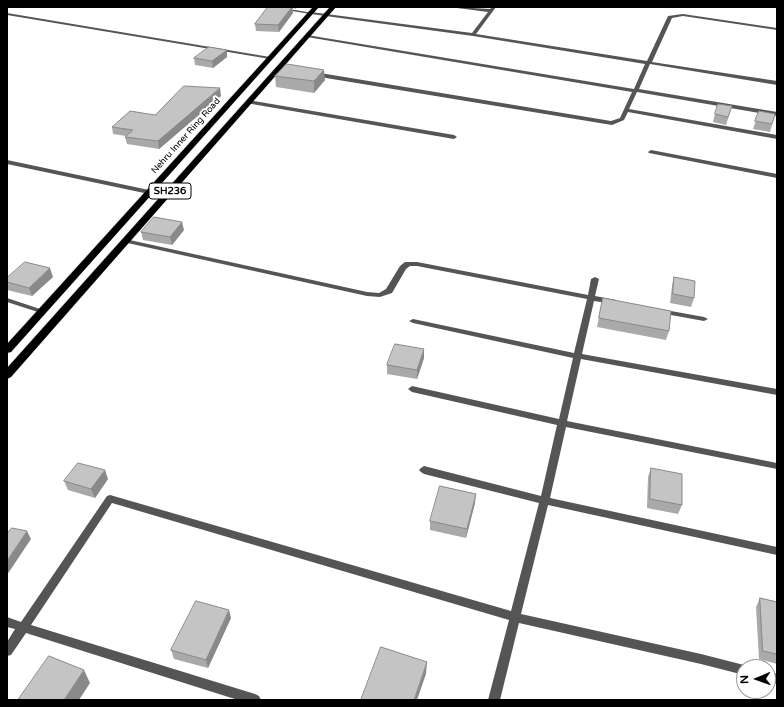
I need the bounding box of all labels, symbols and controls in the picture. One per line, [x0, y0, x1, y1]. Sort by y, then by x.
street label: Nehru Inner Ring Road [149, 96, 223, 176]
road number: SH236 [149, 183, 191, 199]
north arrow [736, 659, 776, 699]
text: N [738, 675, 751, 684]

